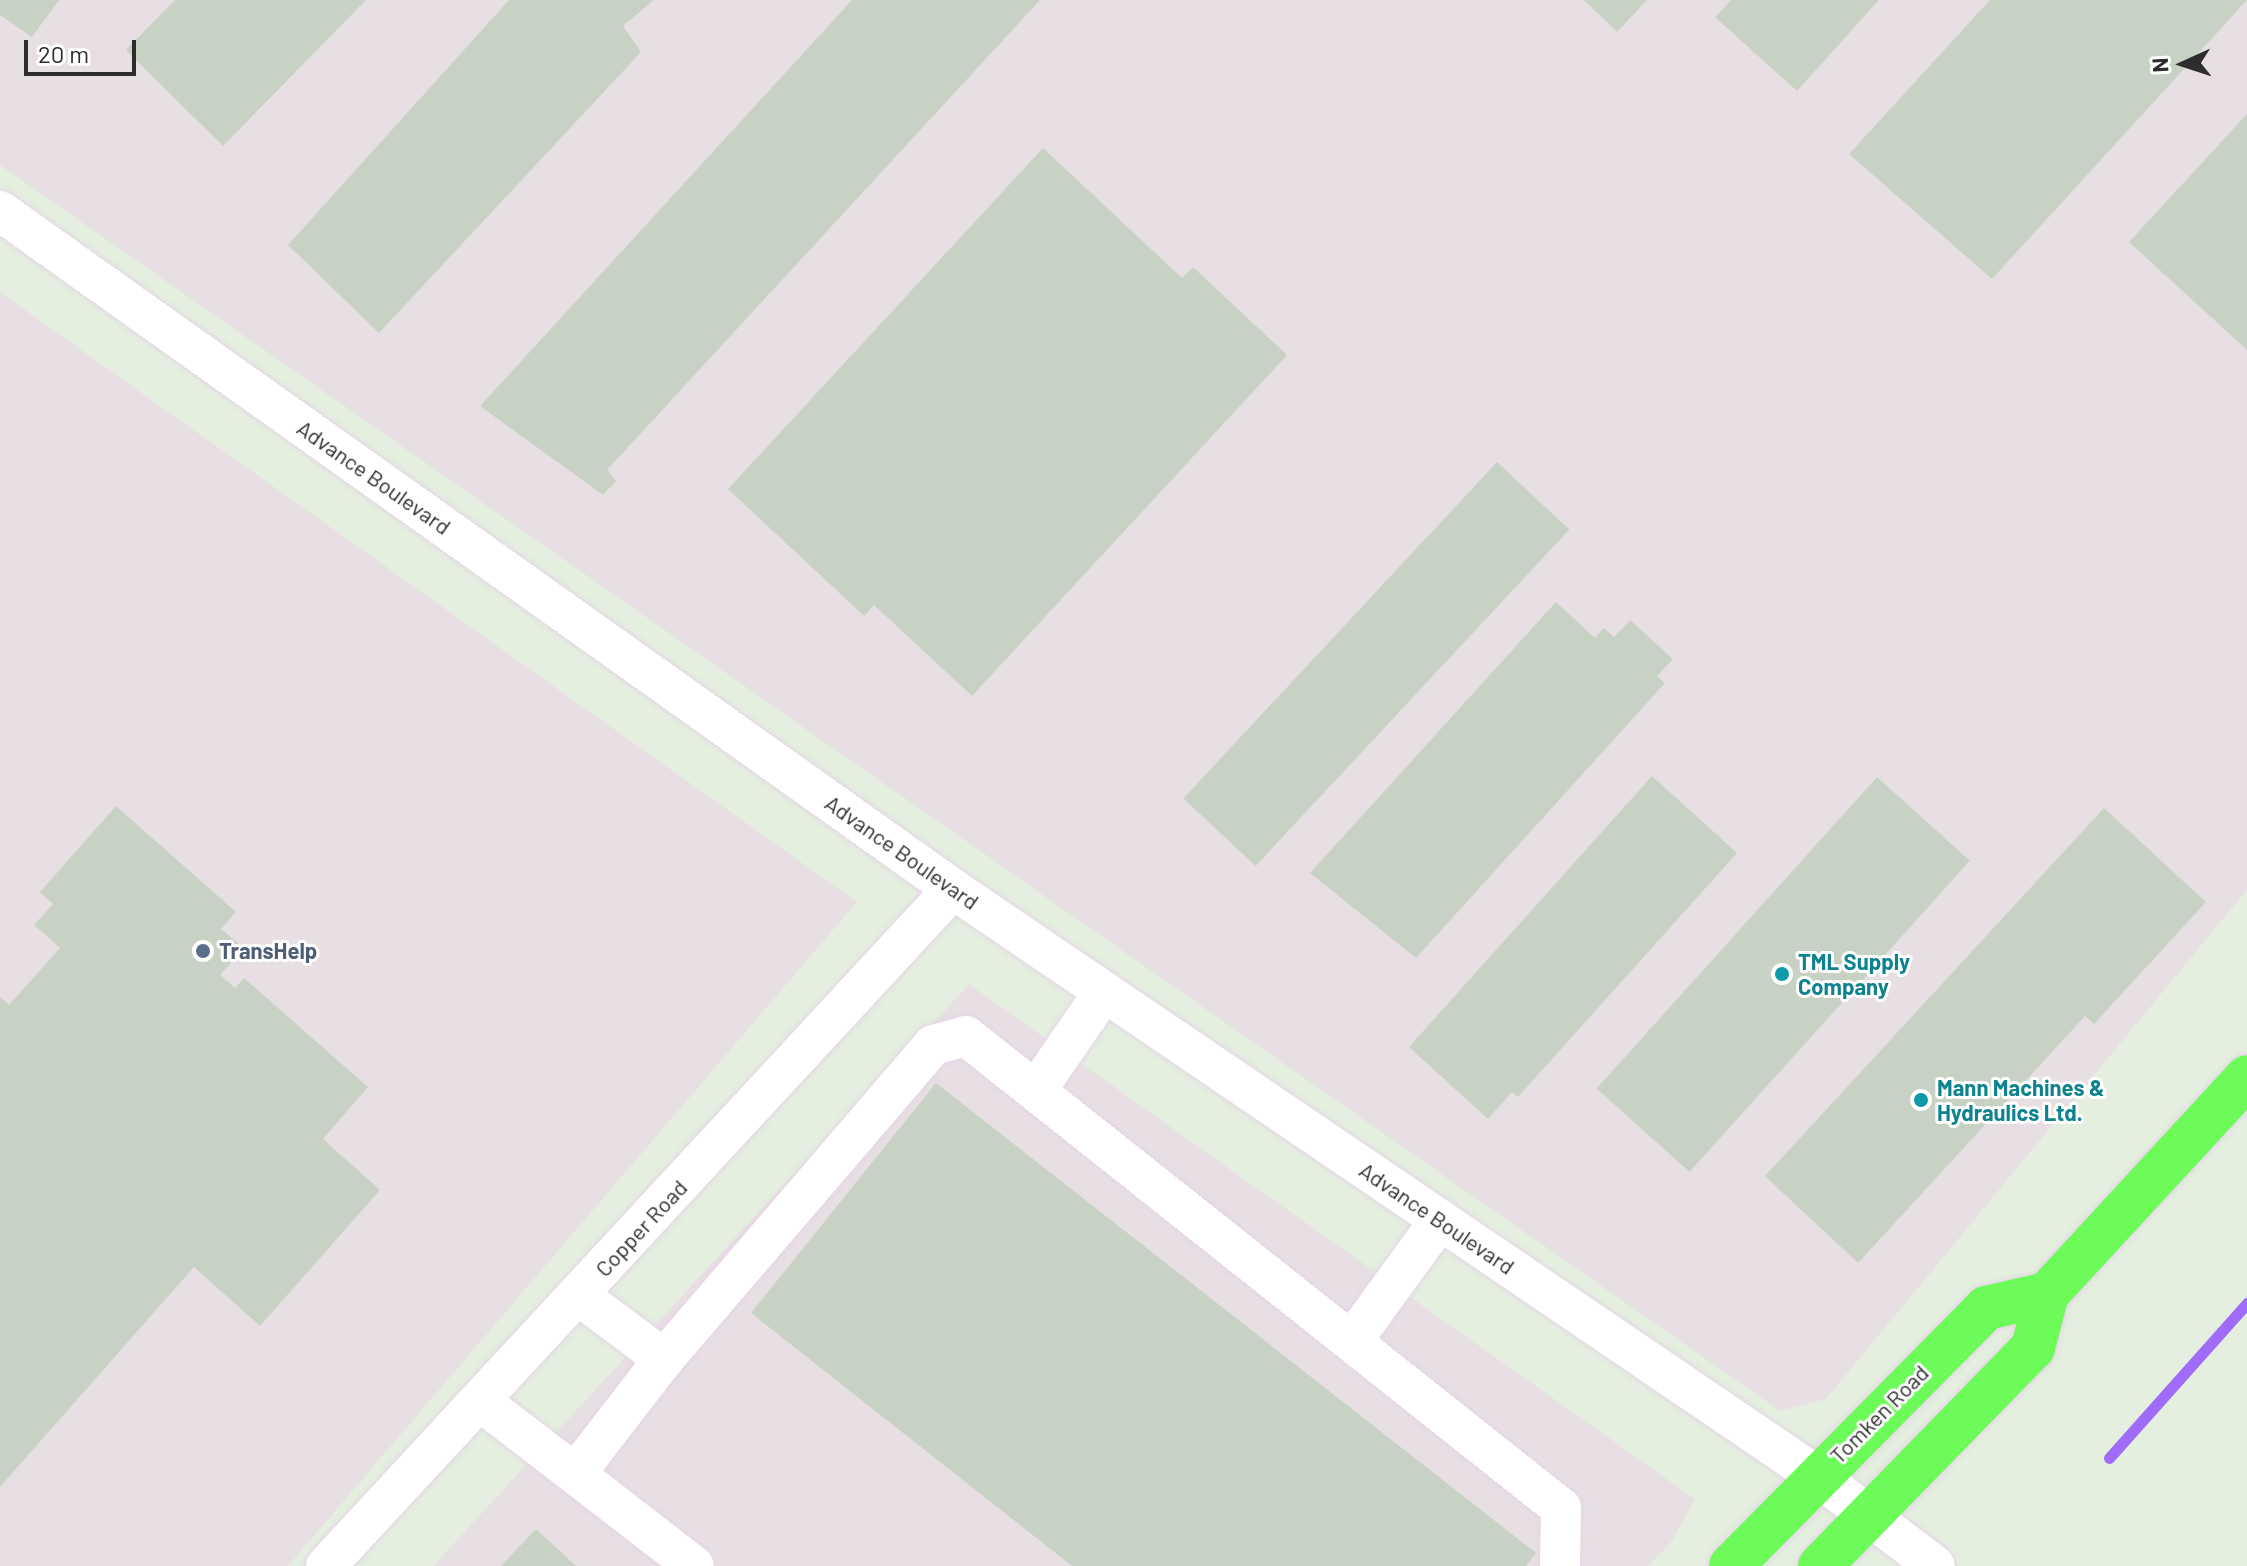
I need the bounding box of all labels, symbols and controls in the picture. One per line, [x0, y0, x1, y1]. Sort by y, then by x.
scale bar [28, 24, 140, 74]
north arrow [2143, 24, 2223, 104]
text: 20 m [38, 39, 89, 68]
text: N [2146, 57, 2172, 73]
street label: Advance Boulevard [292, 414, 456, 540]
street label: Advance Boulevard [820, 789, 984, 915]
place label: TransHelp [219, 938, 317, 964]
marker: TransHelp [194, 942, 212, 960]
place label: TML Supply Company [1798, 948, 1910, 1000]
marker: TML Supply Company [1773, 965, 1791, 983]
place label: Mann Machines & Hydraulics Ltd. [1937, 1074, 2104, 1126]
marker: Mann Machines & Hydraulics Ltd. [1912, 1091, 1930, 1109]
street label: Advance Boulevard [1355, 1156, 1519, 1280]
street label: Copper Road [590, 1174, 692, 1282]
street label: Tomken Road [1824, 1359, 1934, 1469]

